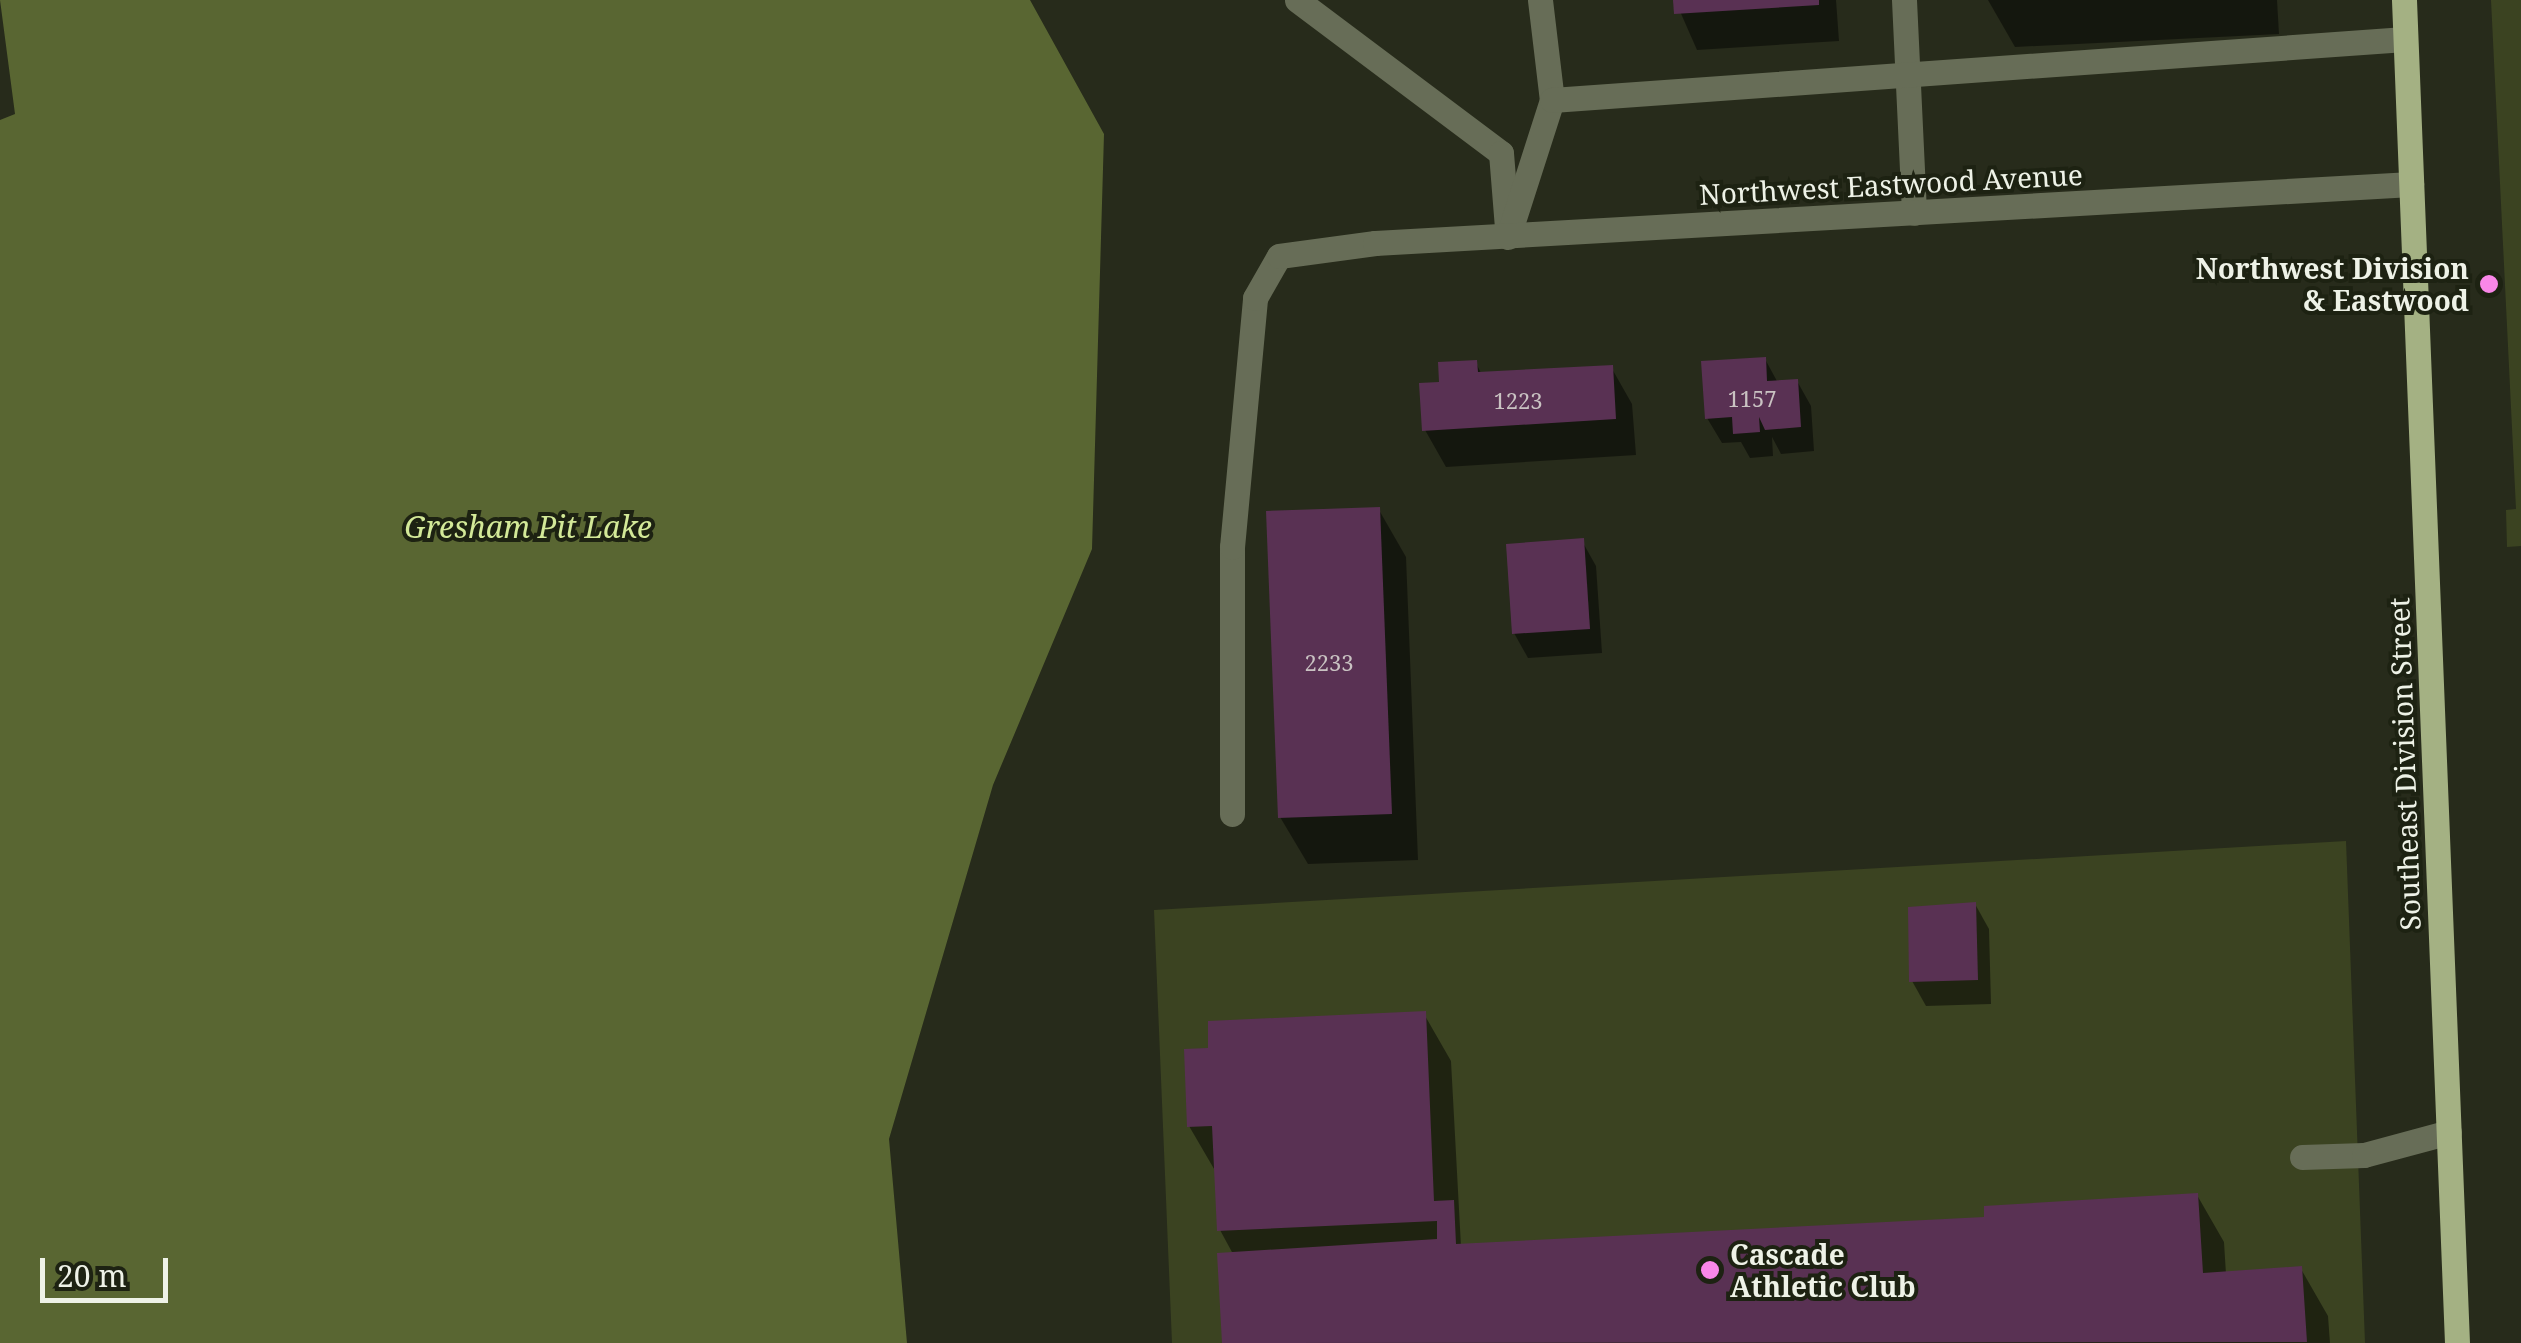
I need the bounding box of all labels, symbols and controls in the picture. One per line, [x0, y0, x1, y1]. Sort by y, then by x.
street label: Northwest Eastwood Avenue [1698, 157, 2084, 211]
place label: Northwest Division & Eastwood [2196, 251, 2469, 317]
marker: Northwest Division & Eastwood [2478, 273, 2500, 295]
house number: 1157 [1727, 386, 1777, 412]
house number: 1223 [1493, 388, 1543, 414]
water label: Gresham Pit Lake [404, 509, 652, 545]
street label: Southeast Division Street [2381, 597, 2427, 931]
house number: 2233 [1304, 650, 1354, 676]
place label: Cascade Athletic Club [1730, 1237, 1916, 1303]
scale bar [45, 1238, 172, 1300]
text: 20 m [57, 1255, 127, 1296]
marker: Cascade Athletic Club [1699, 1259, 1721, 1281]

